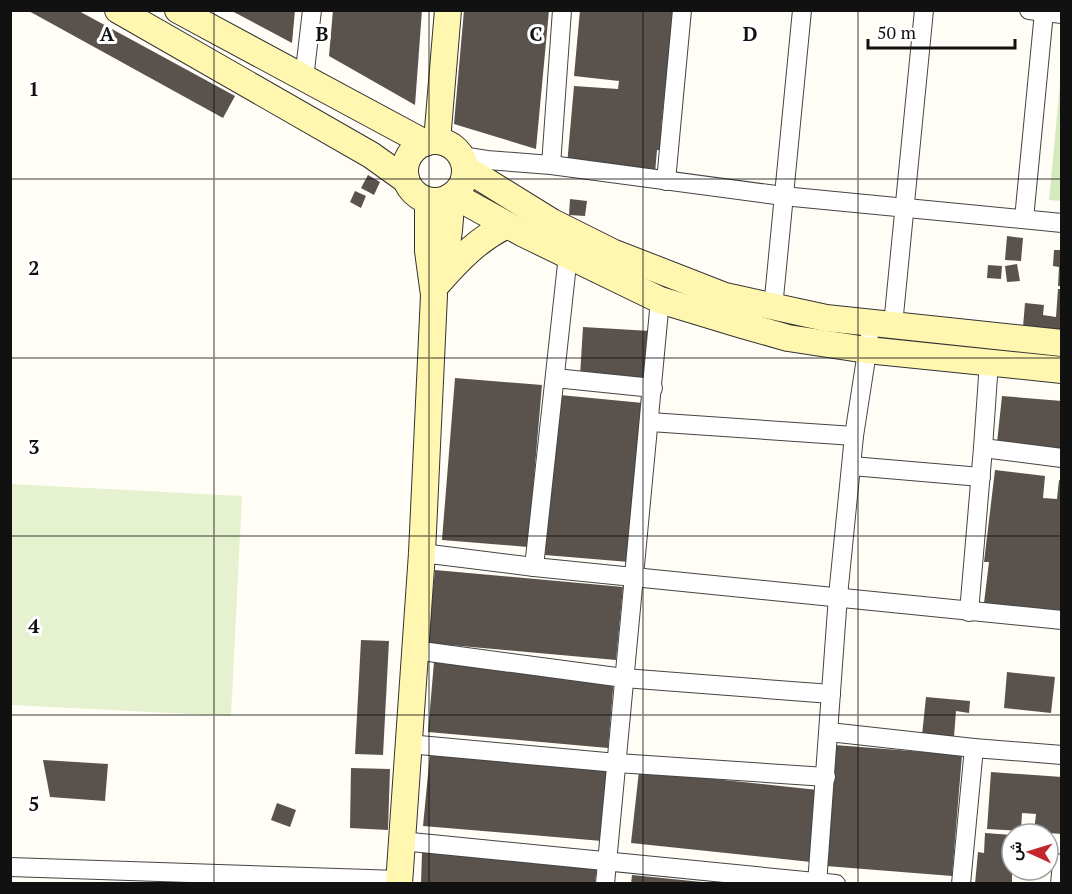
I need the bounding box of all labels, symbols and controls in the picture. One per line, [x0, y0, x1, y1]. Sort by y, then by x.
scale bar [868, 12, 1015, 50]
text: A [100, 20, 115, 47]
text: B [316, 20, 329, 47]
text: C [529, 20, 543, 47]
text: D [743, 20, 757, 47]
text: 50 m [877, 20, 917, 44]
text: 1 [28, 75, 40, 102]
text: 2 [28, 254, 40, 281]
text: 3 [28, 433, 40, 460]
text: 4 [28, 612, 40, 639]
text: 5 [28, 790, 40, 817]
north arrow [1000, 822, 1060, 882]
text: ش [1003, 841, 1027, 861]

